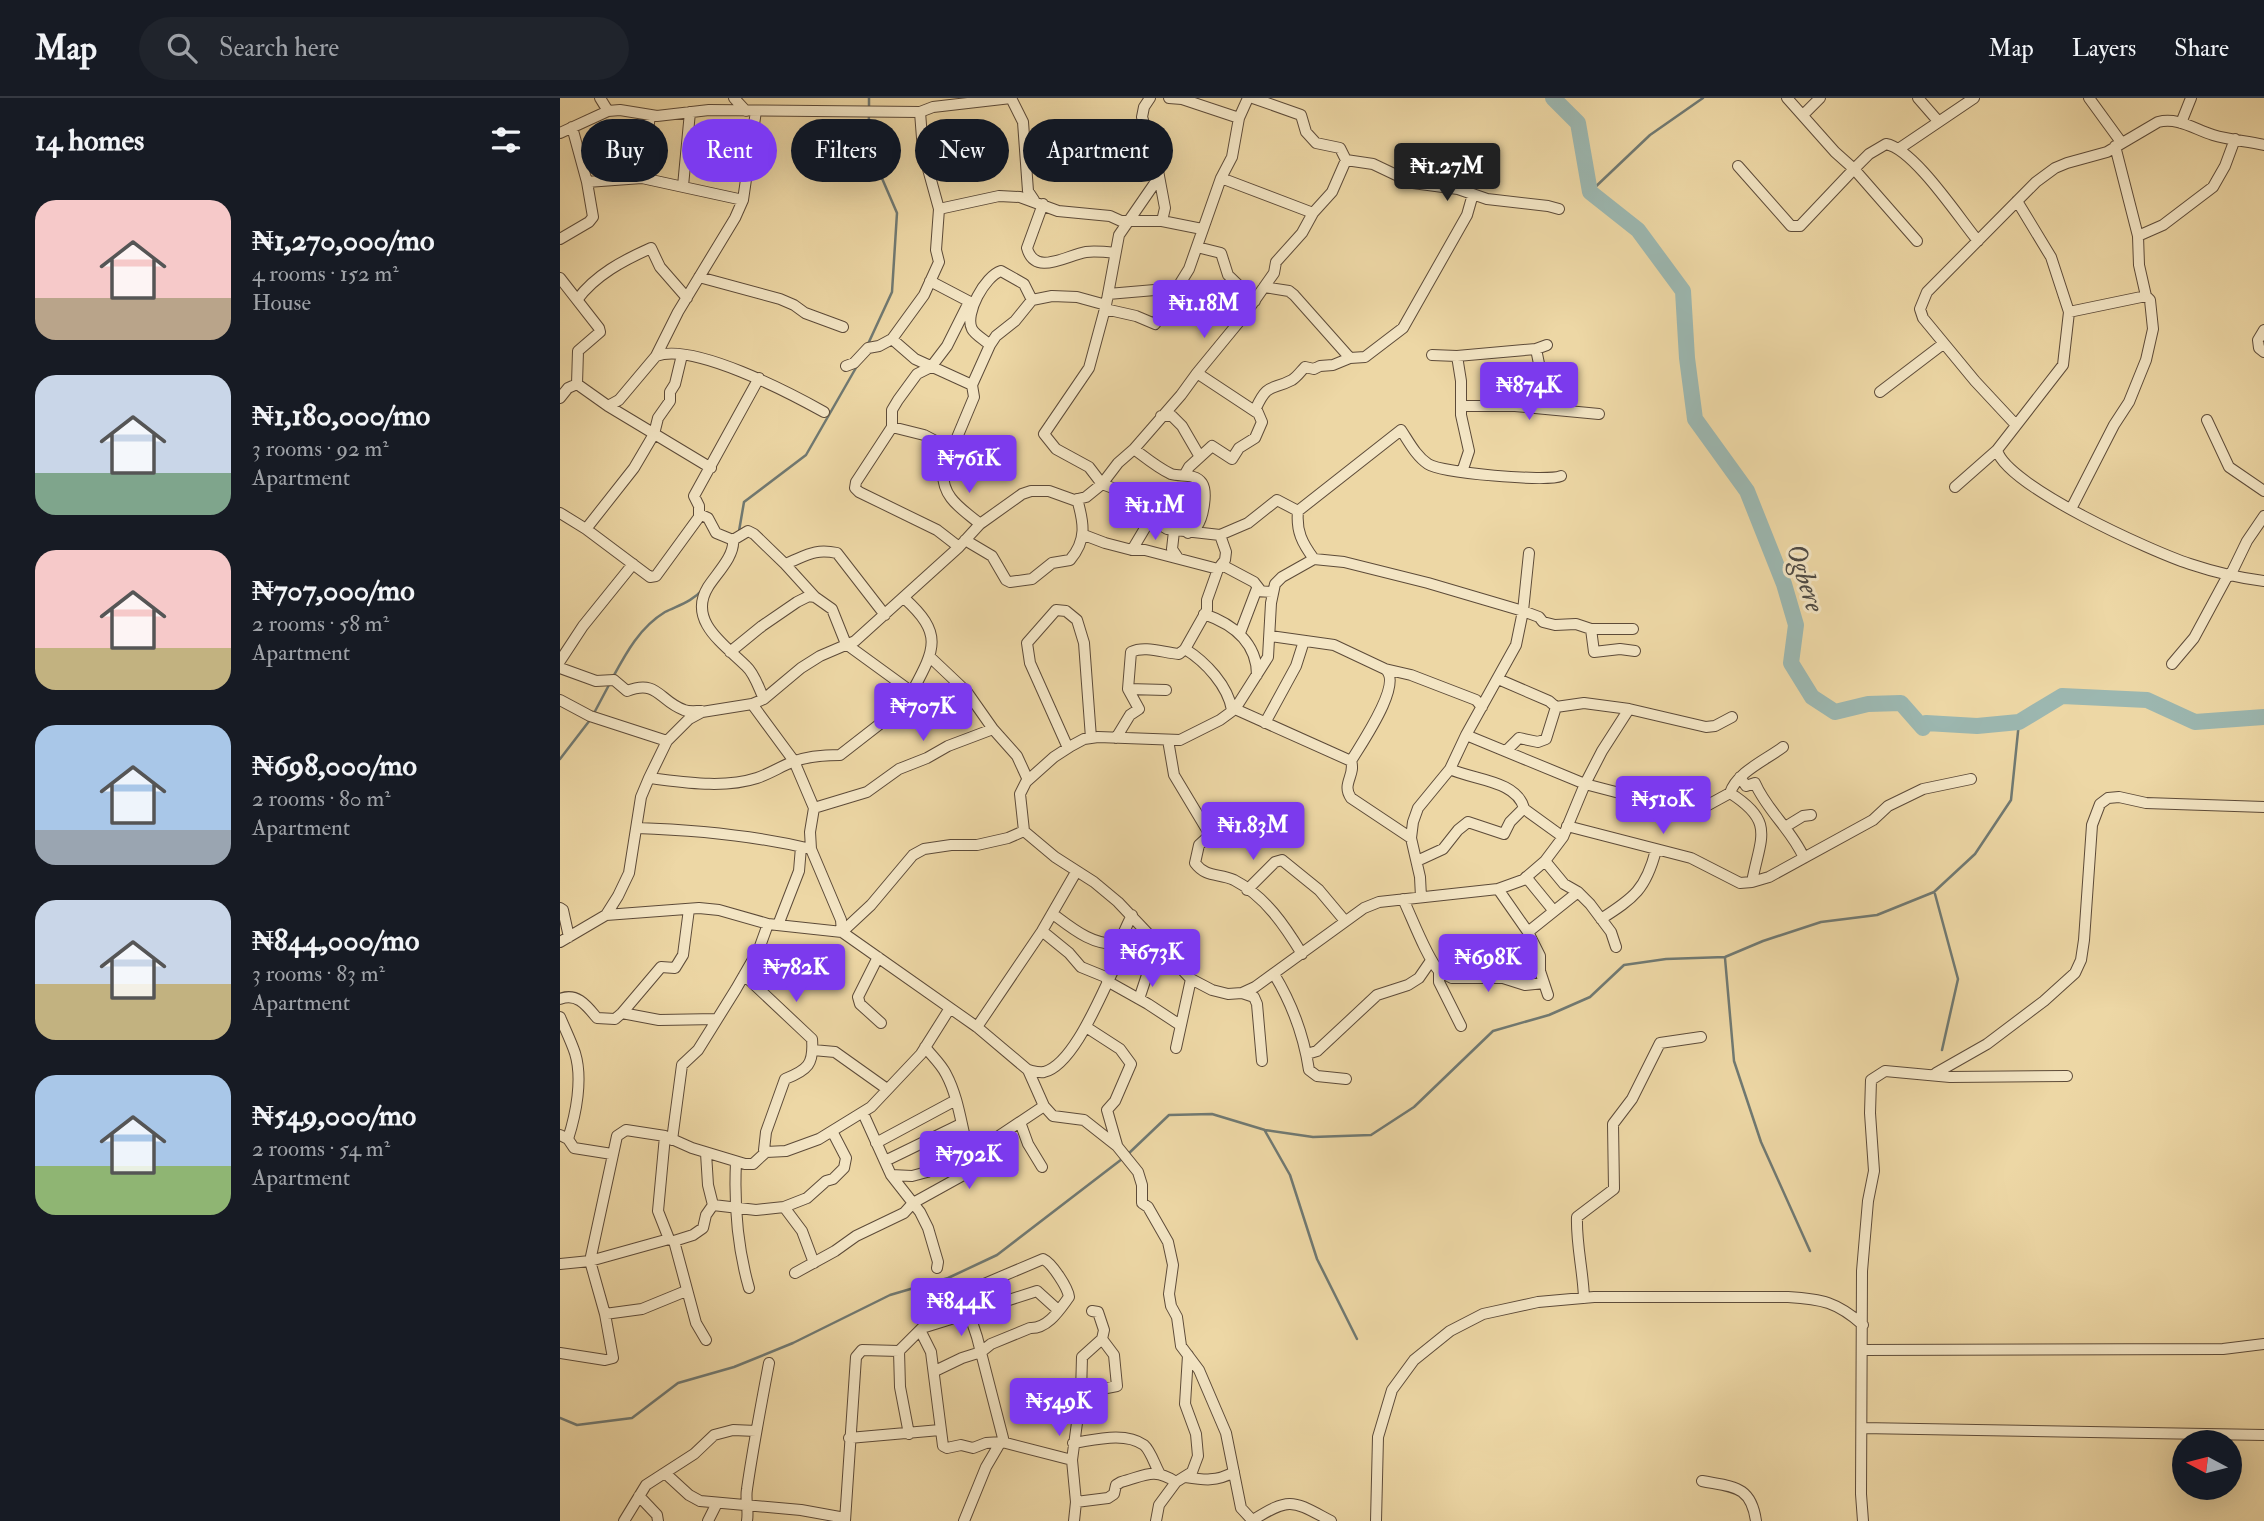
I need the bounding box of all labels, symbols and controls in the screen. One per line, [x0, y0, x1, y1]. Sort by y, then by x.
search box [139, 17, 629, 80]
text: Map [35, 28, 97, 69]
icon: search [163, 29, 201, 67]
text: Search here [219, 32, 339, 64]
text: Map [1989, 33, 2034, 64]
text: Layers [2072, 33, 2136, 64]
text: Share [2174, 33, 2229, 64]
chip: Buy [581, 119, 668, 182]
chip: Rent [682, 119, 777, 182]
chip: Filters [791, 119, 901, 182]
chip: New [915, 119, 1009, 182]
chip: Apartment [1023, 119, 1173, 182]
icon: filters [487, 121, 525, 159]
text: 14 homes [35, 122, 144, 159]
pin: ₦1.27M [1390, 144, 1504, 203]
text: ₦1.27M [1410, 151, 1484, 180]
text: ₦1,270,000/mo [252, 222, 434, 259]
icon: home [91, 228, 175, 312]
text: 4 rooms · 152 m² [252, 259, 399, 288]
pin: ₦1.18M [1147, 280, 1261, 340]
text: House [252, 288, 311, 317]
text: ₦1.18M [1169, 288, 1239, 317]
pin: ₦874K [1480, 362, 1578, 422]
text: ₦874K [1496, 370, 1562, 399]
text: ₦1,180,000/mo [252, 397, 430, 434]
icon: home [91, 403, 175, 487]
text: 3 rooms · 92 m² [252, 434, 389, 463]
pin: ₦761K [920, 436, 1018, 495]
text: ₦761K [938, 443, 1000, 472]
text: Apartment [252, 463, 350, 492]
pin: ₦1.1M [1106, 482, 1204, 542]
text: ₦1.1M [1125, 490, 1185, 519]
water label: Ogbere [1778, 539, 1833, 617]
text: ₦707,000/mo [252, 572, 415, 609]
icon: home [91, 578, 175, 662]
text: 2 rooms · 58 m² [252, 609, 389, 638]
text: Apartment [252, 638, 350, 667]
pin: ₦707K [874, 684, 972, 743]
text: ₦707K [890, 691, 956, 720]
text: ₦698,000/mo [252, 747, 417, 784]
icon: home [91, 753, 175, 837]
pin: ₦510K [1614, 776, 1712, 836]
text: 2 rooms · 80 m² [252, 784, 391, 813]
text: ₦510K [1632, 784, 1694, 813]
pin: ₦1.83M [1196, 802, 1310, 862]
text: ₦1.83M [1217, 810, 1289, 839]
text: Apartment [252, 813, 350, 842]
text: ₦844,000/mo [252, 922, 419, 959]
icon: home [91, 928, 175, 1012]
pin: ₦673K [1103, 930, 1201, 989]
pin: ₦698K [1439, 934, 1537, 994]
text: ₦673K [1120, 937, 1184, 966]
text: ₦698K [1455, 942, 1521, 971]
pin: ₦782K [747, 944, 845, 1004]
text: ₦782K [763, 952, 829, 981]
text: 3 rooms · 83 m² [252, 959, 385, 988]
text: Apartment [252, 988, 350, 1017]
text: ₦549,000/mo [252, 1097, 416, 1134]
icon: home [91, 1103, 175, 1187]
pin: ₦792K [920, 1132, 1018, 1191]
text: 2 rooms · 54 m² [252, 1134, 390, 1163]
text: ₦792K [936, 1139, 1002, 1168]
text: Apartment [252, 1163, 350, 1192]
pin: ₦844K [912, 1278, 1010, 1338]
text: ₦844K [927, 1286, 995, 1315]
pin: ₦549K [1010, 1378, 1108, 1438]
text: ₦549K [1026, 1386, 1092, 1415]
north arrow [2172, 1430, 2242, 1500]
map controls [2172, 1430, 2242, 1500]

